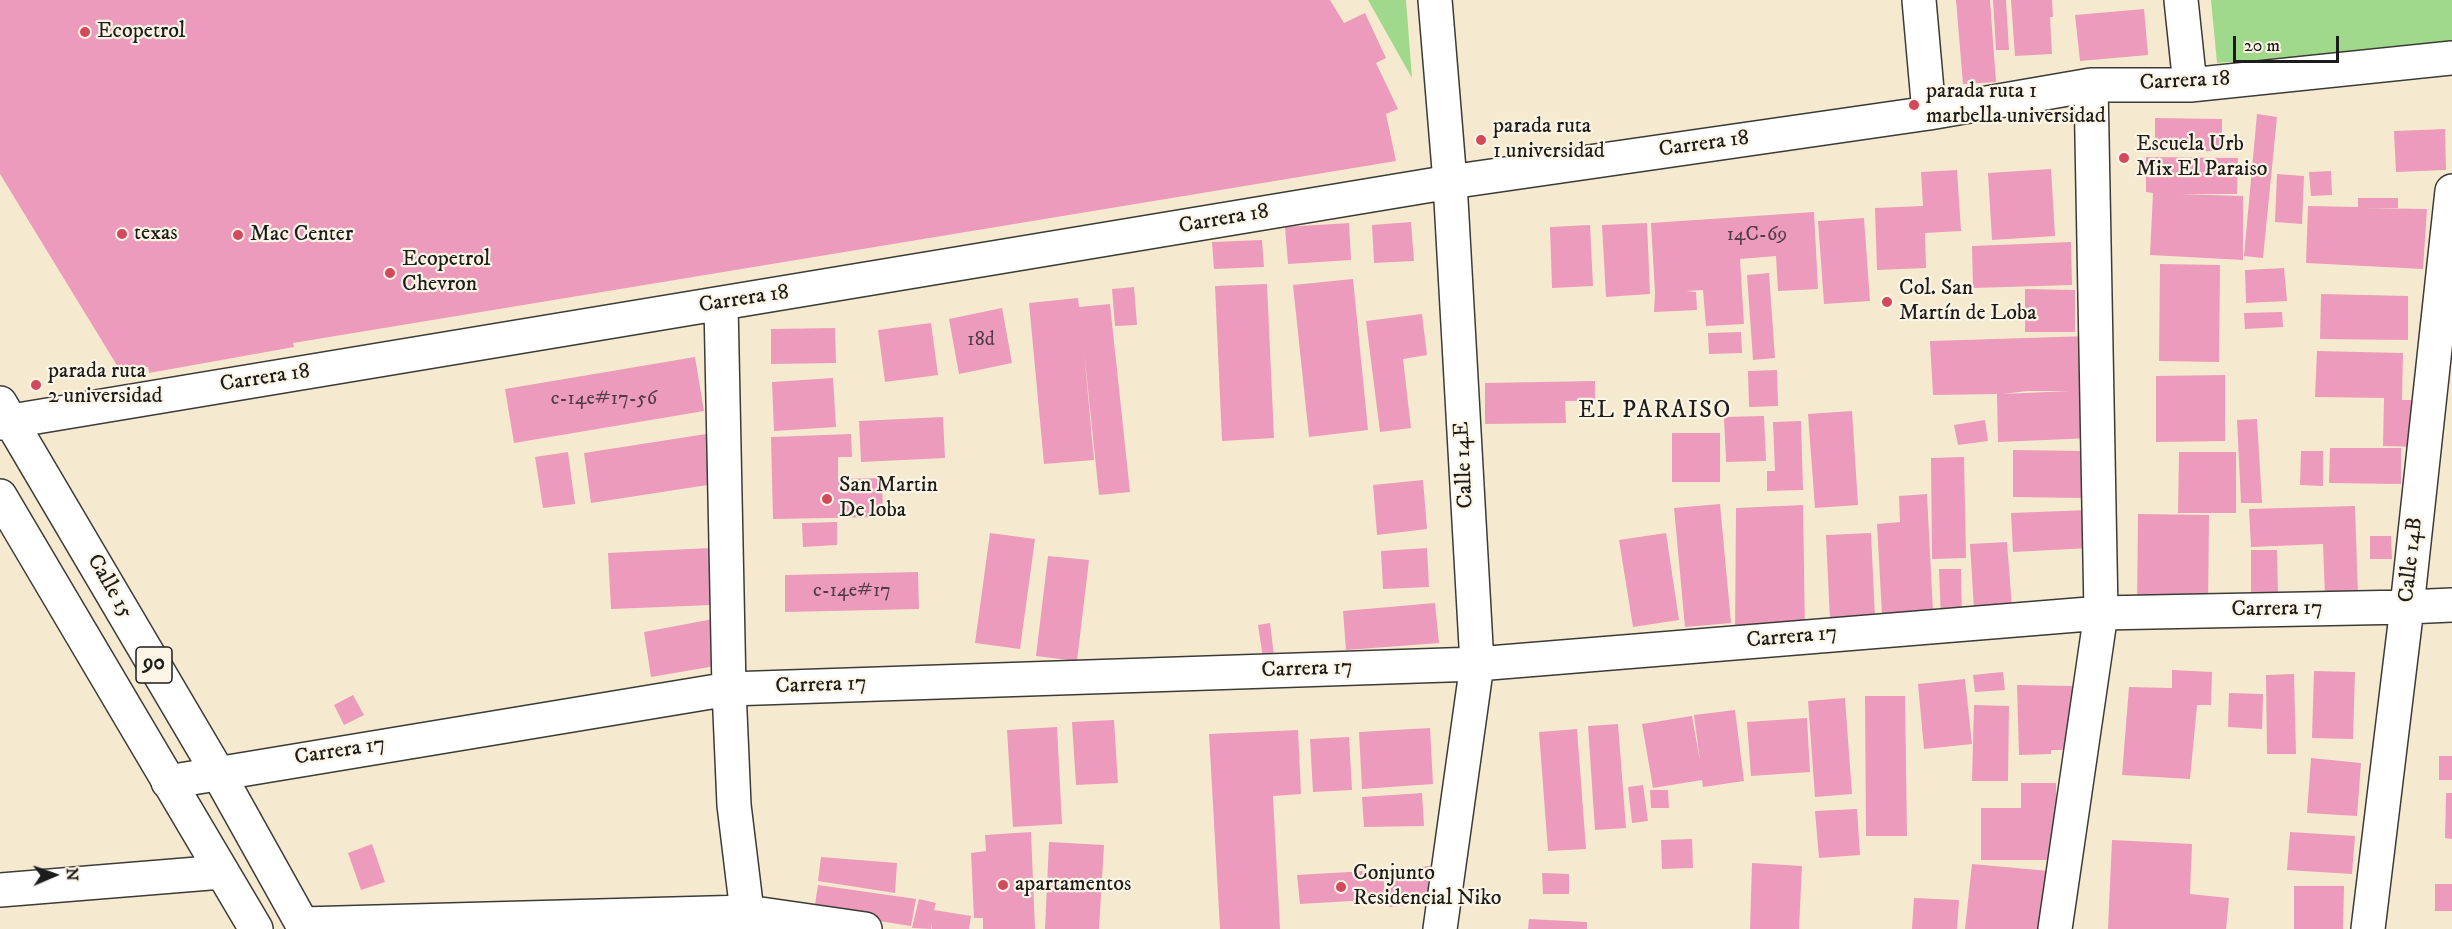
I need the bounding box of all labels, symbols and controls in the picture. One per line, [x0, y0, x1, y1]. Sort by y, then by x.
place label: Ecopetrol [97, 19, 185, 45]
scale bar [2236, 24, 2342, 62]
marker: Ecopetrol [78, 25, 92, 39]
text: 20 m [2244, 35, 2280, 57]
street label: Carrera 18 [2139, 66, 2231, 98]
place label: parada ruta 1 marbella universidad [1926, 79, 2106, 130]
marker: parada ruta 1 marbella universidad [1907, 98, 1921, 112]
place label: parada ruta 1 universidad [1493, 114, 1605, 166]
street label: Carrera 18 [1657, 126, 1751, 164]
place label: Escuela Urb Mix El Paraiso [2136, 132, 2268, 184]
marker: parada ruta 1 universidad [1474, 133, 1488, 147]
marker: Escuela Urb Mix El Paraiso [2117, 151, 2131, 165]
street label: Carrera 18 [1177, 199, 1271, 241]
place label: texas [134, 221, 178, 247]
place label: Mac Center [250, 222, 353, 248]
house number: 14C-69 [1727, 224, 1787, 248]
marker: texas [115, 227, 129, 241]
marker: Mac Center [231, 228, 245, 242]
place label: Ecopetrol Chevron [402, 247, 490, 298]
marker: Ecopetrol Chevron [383, 266, 397, 280]
place label: Col. San Martín de Loba [1899, 276, 2037, 328]
street label: Carrera 18 [697, 280, 791, 320]
marker: Col. San Martín de Loba [1880, 295, 1894, 309]
house number: 18d [967, 329, 995, 353]
place label: parada ruta 2 universidad [48, 359, 163, 410]
street label: Carrera 18 [218, 359, 312, 399]
marker: parada ruta 2 universidad [29, 378, 43, 392]
house number: c-14e#17-56 [551, 388, 657, 412]
district label: EL PARAISO [1578, 398, 1732, 426]
street label: Calle 14E [1450, 421, 1480, 509]
place label: San Martin De loba [839, 473, 938, 524]
marker: San Martin De loba [820, 492, 834, 506]
street label: Calle 14B [2394, 516, 2430, 604]
street label: Calle 15 [80, 550, 138, 624]
house number: c-14e#17 [813, 580, 891, 604]
street label: Carrera 17 [2231, 596, 2323, 624]
street label: Carrera 17 [1745, 621, 1839, 655]
road number: 90 [136, 647, 172, 683]
street label: Carrera 17 [1261, 655, 1353, 685]
street label: Carrera 17 [775, 671, 867, 701]
street label: Carrera 17 [293, 732, 387, 772]
north arrow [24, 845, 84, 905]
place label: Conjunto Residencial Niko [1353, 861, 1502, 912]
text: N [62, 867, 82, 881]
place label: apartamentos [1015, 872, 1131, 898]
marker: apartamentos [996, 878, 1010, 892]
marker: Conjunto Residencial Niko [1334, 880, 1348, 894]

